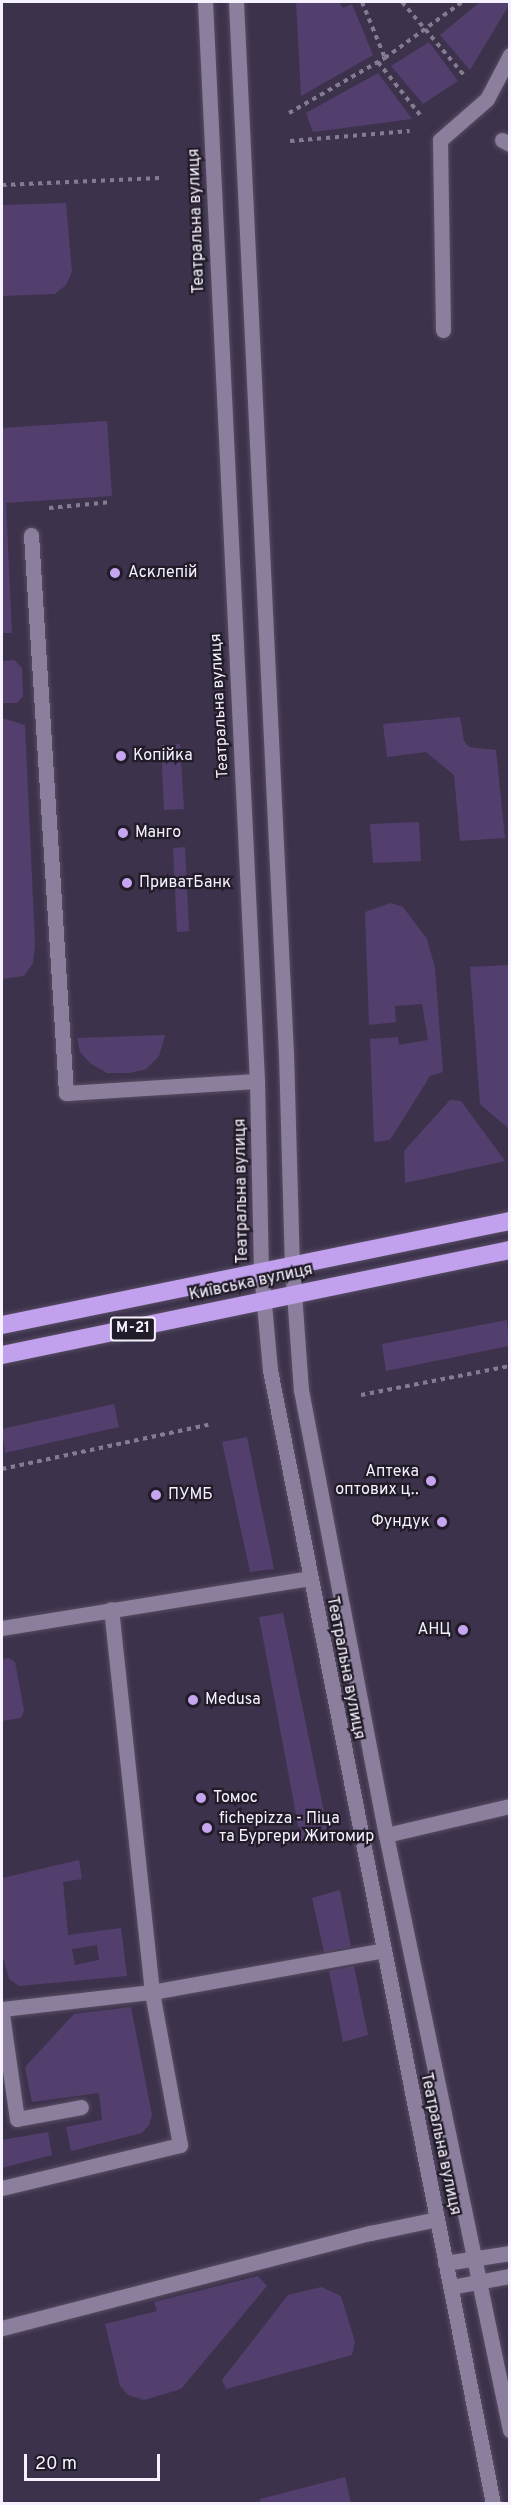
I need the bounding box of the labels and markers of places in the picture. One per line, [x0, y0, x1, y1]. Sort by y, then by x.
place label: Асклепій [128, 563, 197, 583]
marker: Асклепій [106, 564, 124, 582]
place label: Копійка [133, 746, 193, 766]
marker: Копійка [114, 749, 128, 763]
place label: Манго [135, 823, 181, 843]
marker: Манго [116, 826, 130, 840]
place label: ПриватБанк [139, 873, 231, 893]
marker: ПриватБанк [120, 876, 134, 890]
place label: Аптека оптових ц‥ [335, 1462, 419, 1500]
marker: Аптека оптових ц‥ [424, 1474, 438, 1488]
place label: ПУМБ [168, 1485, 213, 1505]
marker: ПУМБ [149, 1488, 163, 1502]
place label: Фундук [371, 1512, 430, 1532]
marker: Фундук [435, 1515, 449, 1529]
place label: АНЦ [418, 1620, 451, 1640]
marker: АНЦ [456, 1623, 470, 1637]
place label: Medusa [205, 1690, 261, 1710]
marker: Medusa [186, 1693, 200, 1707]
place label: Томос [213, 1788, 258, 1808]
marker: Томос [194, 1791, 208, 1805]
place label: fichepizza - Піца та Бургери Житомир [219, 1809, 374, 1847]
marker: fichepizza - Піца та Бургери Житомир [200, 1821, 214, 1835]

